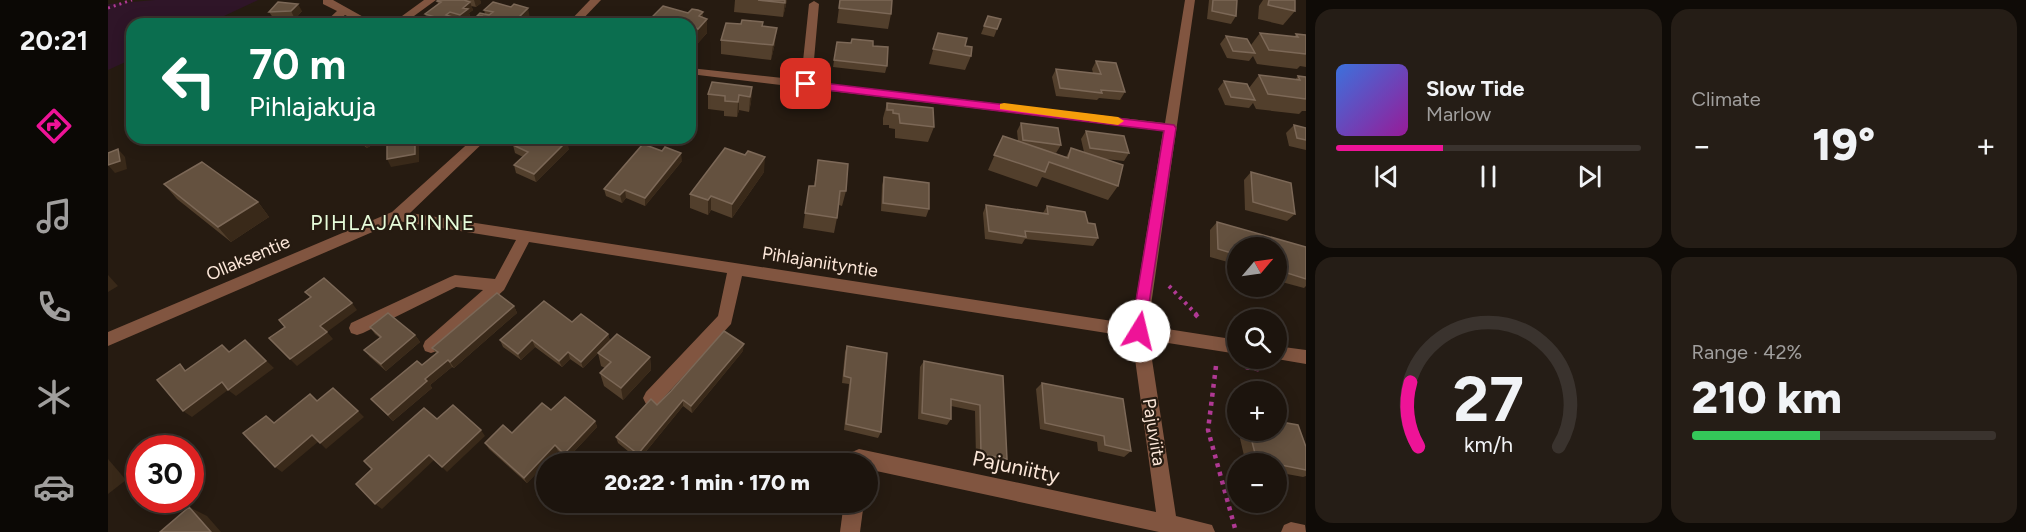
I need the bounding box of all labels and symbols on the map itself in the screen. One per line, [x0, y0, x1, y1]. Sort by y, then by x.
pin [780, 58, 831, 109]
district label: PIHLAJARINNE [310, 210, 476, 235]
street label: Ollaksentie [203, 230, 293, 285]
north arrow [1227, 237, 1287, 297]
street label: Pihlajaniityntie [760, 242, 880, 282]
position arrow [1107, 299, 1171, 363]
street label: Pajuviita [1138, 397, 1170, 467]
speed limit sign: 30 [126, 435, 204, 513]
street label: Pajuniitty [970, 445, 1062, 488]

